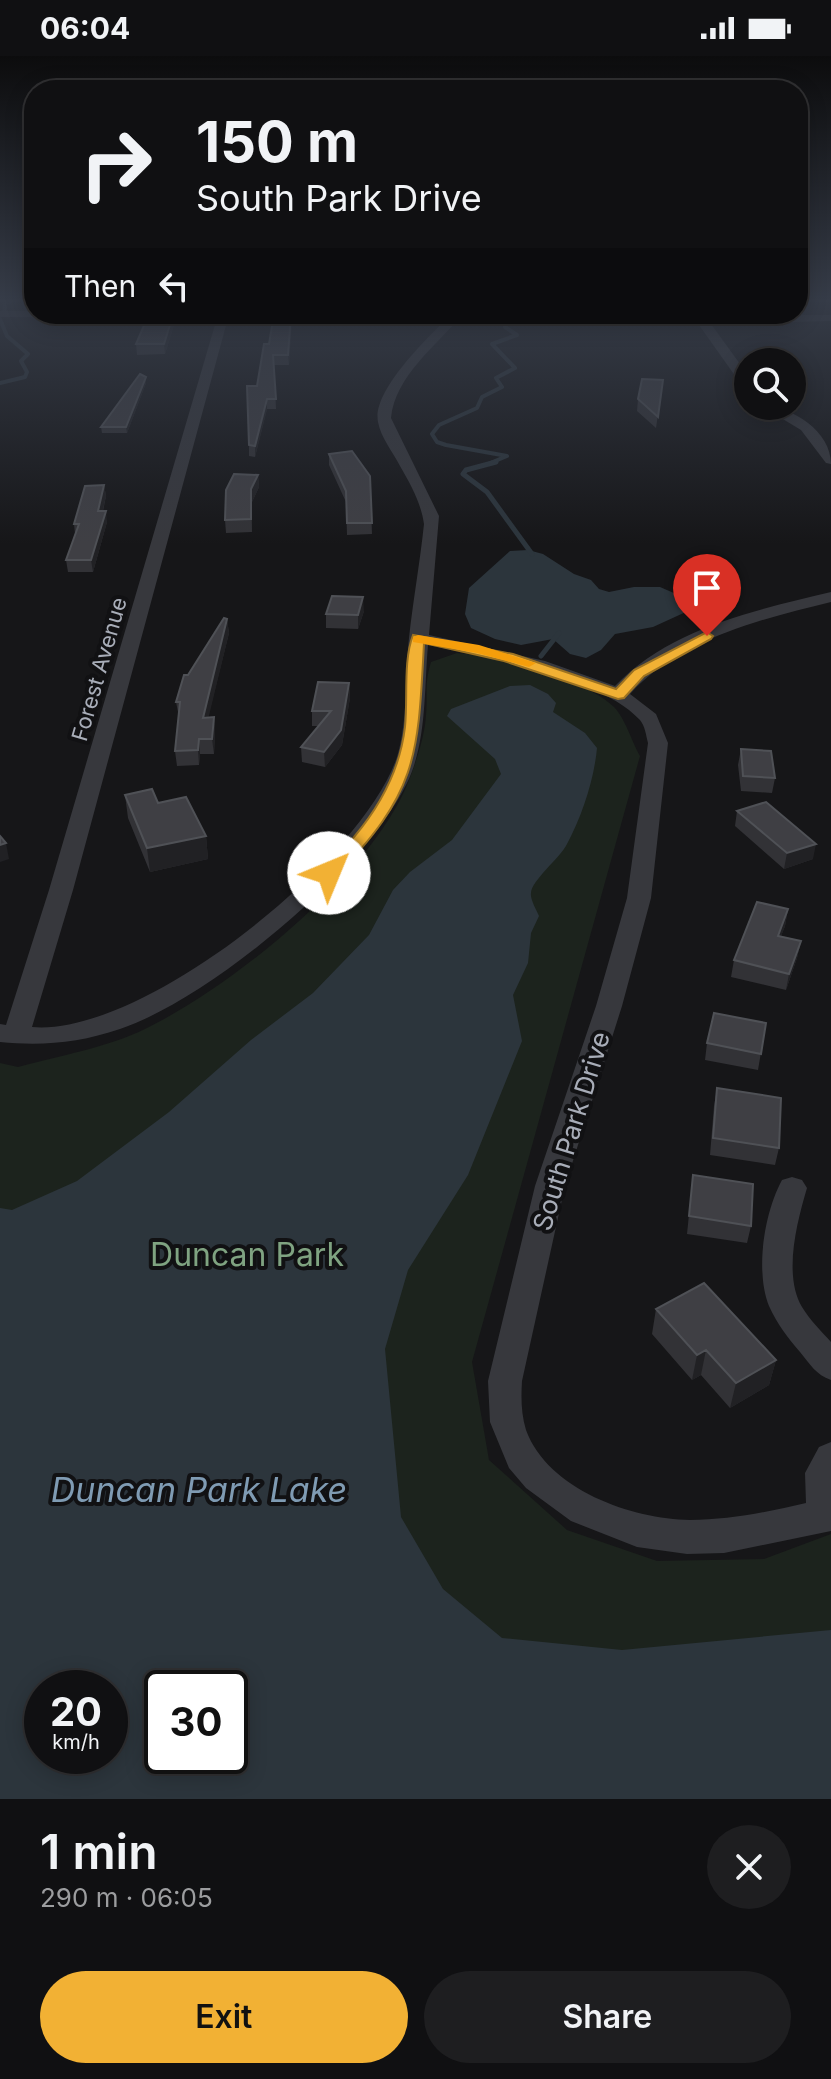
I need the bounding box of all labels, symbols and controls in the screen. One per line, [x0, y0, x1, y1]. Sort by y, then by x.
text: 06:04 [40, 10, 130, 46]
text: 150 m [196, 108, 358, 176]
icon: right [64, 112, 168, 216]
text: South Park Drive [196, 176, 482, 220]
icon: left [152, 264, 196, 308]
text: Then [64, 268, 136, 304]
map controls [734, 348, 806, 420]
button: search [734, 348, 806, 420]
pin [673, 554, 741, 636]
icon: arrive [685, 566, 729, 610]
street label: Forest Avenue [66, 594, 132, 744]
position arrow [287, 831, 371, 915]
street label: South Park Drive [526, 1028, 616, 1234]
park label: Duncan Park [150, 1235, 344, 1274]
water label: Duncan Park Lake [51, 1469, 347, 1510]
speed limit sign: 30 [144, 1670, 248, 1774]
text: 20 [50, 1687, 102, 1736]
text: km/h [52, 1730, 100, 1754]
text: 1 min [40, 1822, 158, 1881]
button: close [707, 1825, 791, 1909]
text: 290 m · 06:05 [40, 1882, 213, 1913]
button: Exit [40, 1971, 408, 2063]
button: Share [424, 1971, 791, 2063]

